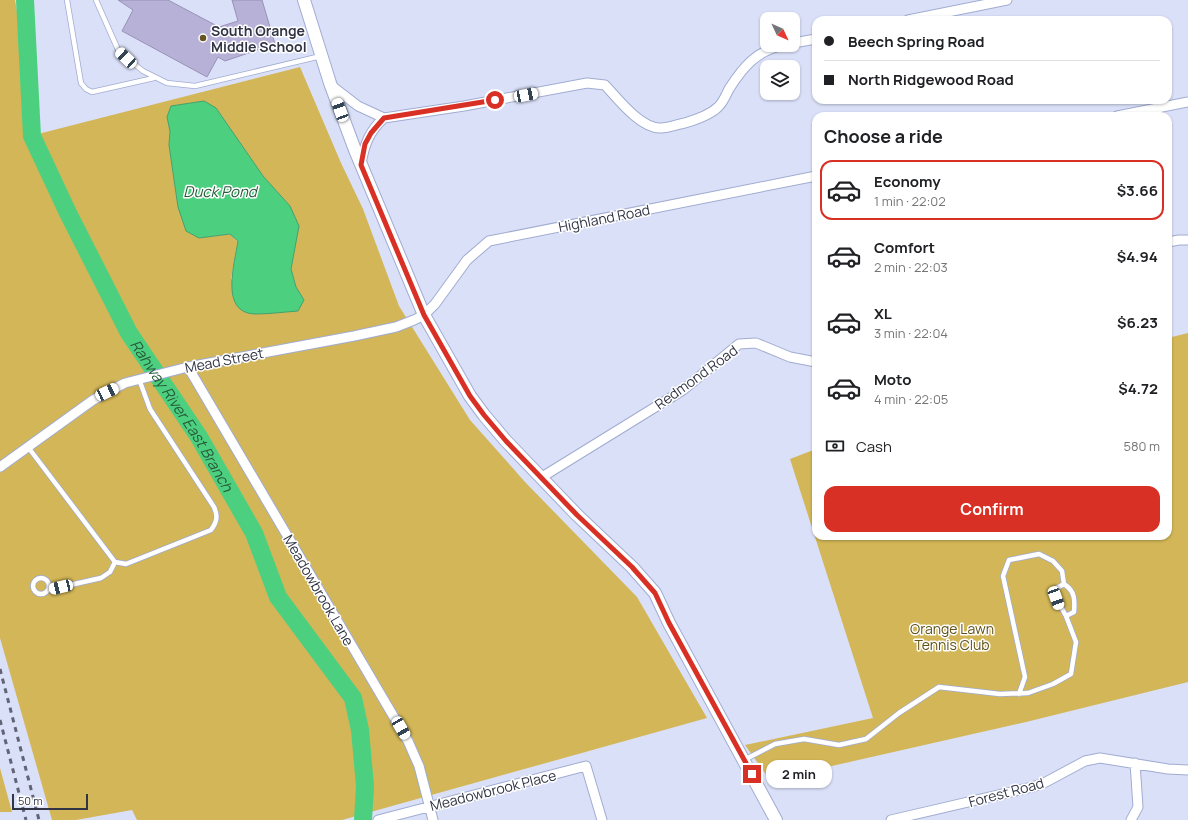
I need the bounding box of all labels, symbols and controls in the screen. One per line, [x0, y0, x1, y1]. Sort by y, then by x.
north arrow [760, 12, 800, 52]
map controls [760, 12, 800, 100]
place label: South Orange Middle School [211, 21, 307, 56]
text: Beech Spring Road [848, 31, 985, 52]
marker: South Orange Middle School [198, 33, 208, 43]
car [113, 45, 139, 71]
button: layers [760, 60, 800, 100]
text: North Ridgewood Road [848, 69, 1014, 90]
car [513, 87, 539, 103]
route start [486, 91, 504, 109]
car [330, 97, 350, 123]
text: Choose a ride [824, 124, 943, 148]
text: Economy [874, 171, 941, 192]
icon: car [826, 172, 862, 208]
text: $3.66 [1117, 180, 1158, 201]
water label: Duck Pond [183, 181, 259, 202]
text: 1 min · 22:02 [874, 192, 946, 210]
street label: Highland Road [557, 200, 651, 236]
text: Comfort [874, 237, 935, 258]
icon: car [826, 238, 862, 274]
text: $4.94 [1117, 246, 1158, 267]
text: 2 min · 22:03 [874, 258, 948, 276]
text: XL [874, 303, 892, 324]
icon: car [826, 304, 862, 340]
text: $6.23 [1117, 312, 1158, 333]
text: 3 min · 22:04 [874, 324, 948, 342]
water label: Rahway River East Branch [126, 335, 239, 496]
street label: Redmond Road [651, 341, 741, 413]
street label: Mead Street [183, 343, 265, 377]
text: Moto [874, 369, 911, 390]
icon: car [826, 370, 862, 406]
text: $4.72 [1118, 378, 1158, 399]
car [94, 381, 120, 403]
text: 4 min · 22:05 [874, 390, 948, 408]
icon: cash [824, 435, 846, 457]
text: Cash [856, 436, 892, 457]
text: 580 m [1123, 437, 1160, 455]
button: Confirm [824, 486, 1160, 532]
street label: Meadowbrook Lane [279, 531, 359, 649]
car [48, 578, 74, 596]
car [1046, 585, 1066, 611]
park label: Orange Lawn Tennis Club [910, 619, 994, 654]
car [390, 715, 412, 741]
callout: 2 min [766, 760, 832, 788]
street label: Meadowbrook Place [428, 765, 558, 815]
route end [743, 765, 761, 783]
text: 2 min [782, 765, 816, 783]
street label: Forest Road [966, 773, 1046, 811]
scale bar [12, 792, 88, 811]
text: 50 m [18, 793, 43, 808]

